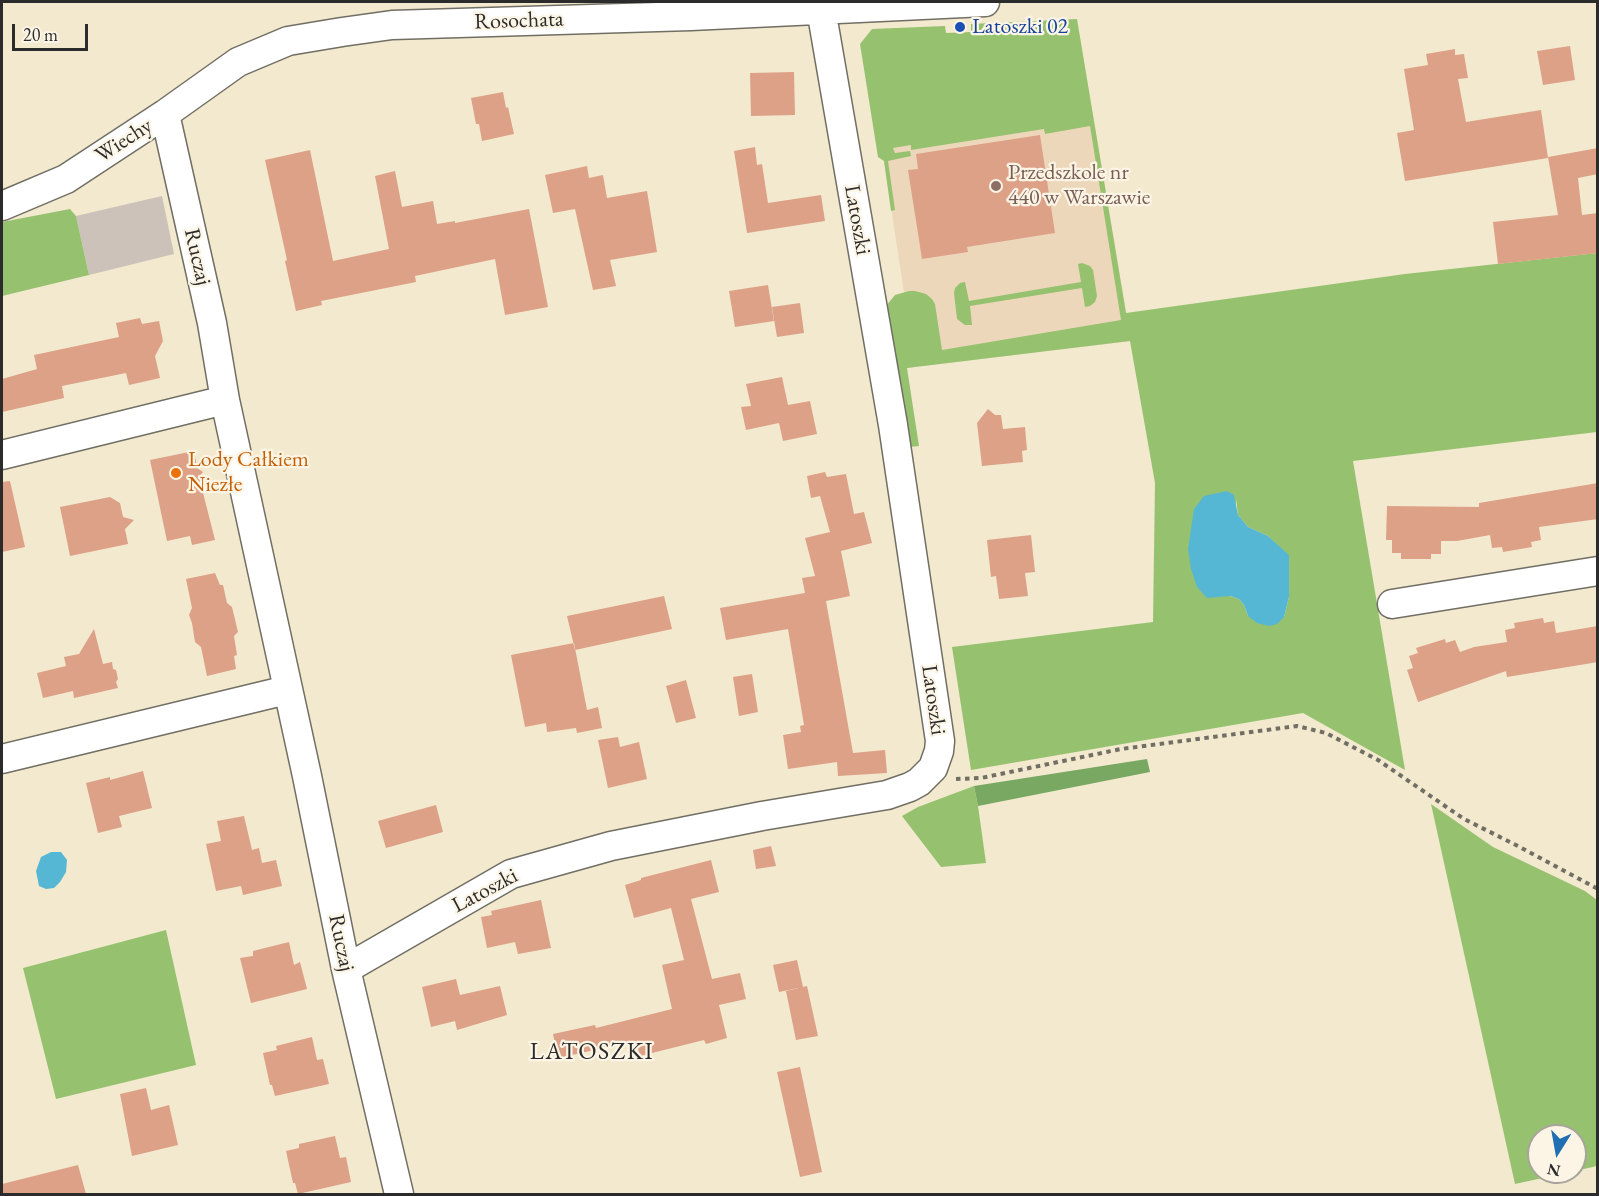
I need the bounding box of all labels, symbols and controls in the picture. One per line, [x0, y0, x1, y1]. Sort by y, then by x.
street label: Rosochata [474, 6, 564, 36]
scale bar [15, 12, 92, 50]
place label: Latoszki 02 [972, 14, 1068, 40]
marker: Latoszki 02 [953, 20, 967, 34]
text: 20 m [23, 23, 58, 46]
street label: Wiechy [91, 113, 157, 169]
place label: Przedszkole nr 440 w Warszawie [1008, 160, 1150, 212]
marker: Przedszkole nr 440 w Warszawie [989, 179, 1003, 193]
street label: Latoszki [838, 183, 876, 257]
street label: Ruczaj [178, 226, 216, 288]
place label: Lody Całkiem Niezłe [188, 447, 309, 499]
marker: Lody Całkiem Niezłe [169, 466, 183, 480]
street label: Latoszki [915, 663, 951, 737]
street label: Latoszki [448, 863, 522, 919]
street label: Ruczaj [322, 912, 360, 974]
district label: LATOSZKI [530, 1038, 654, 1066]
north arrow [1527, 1124, 1587, 1184]
text: N [1545, 1159, 1562, 1182]

